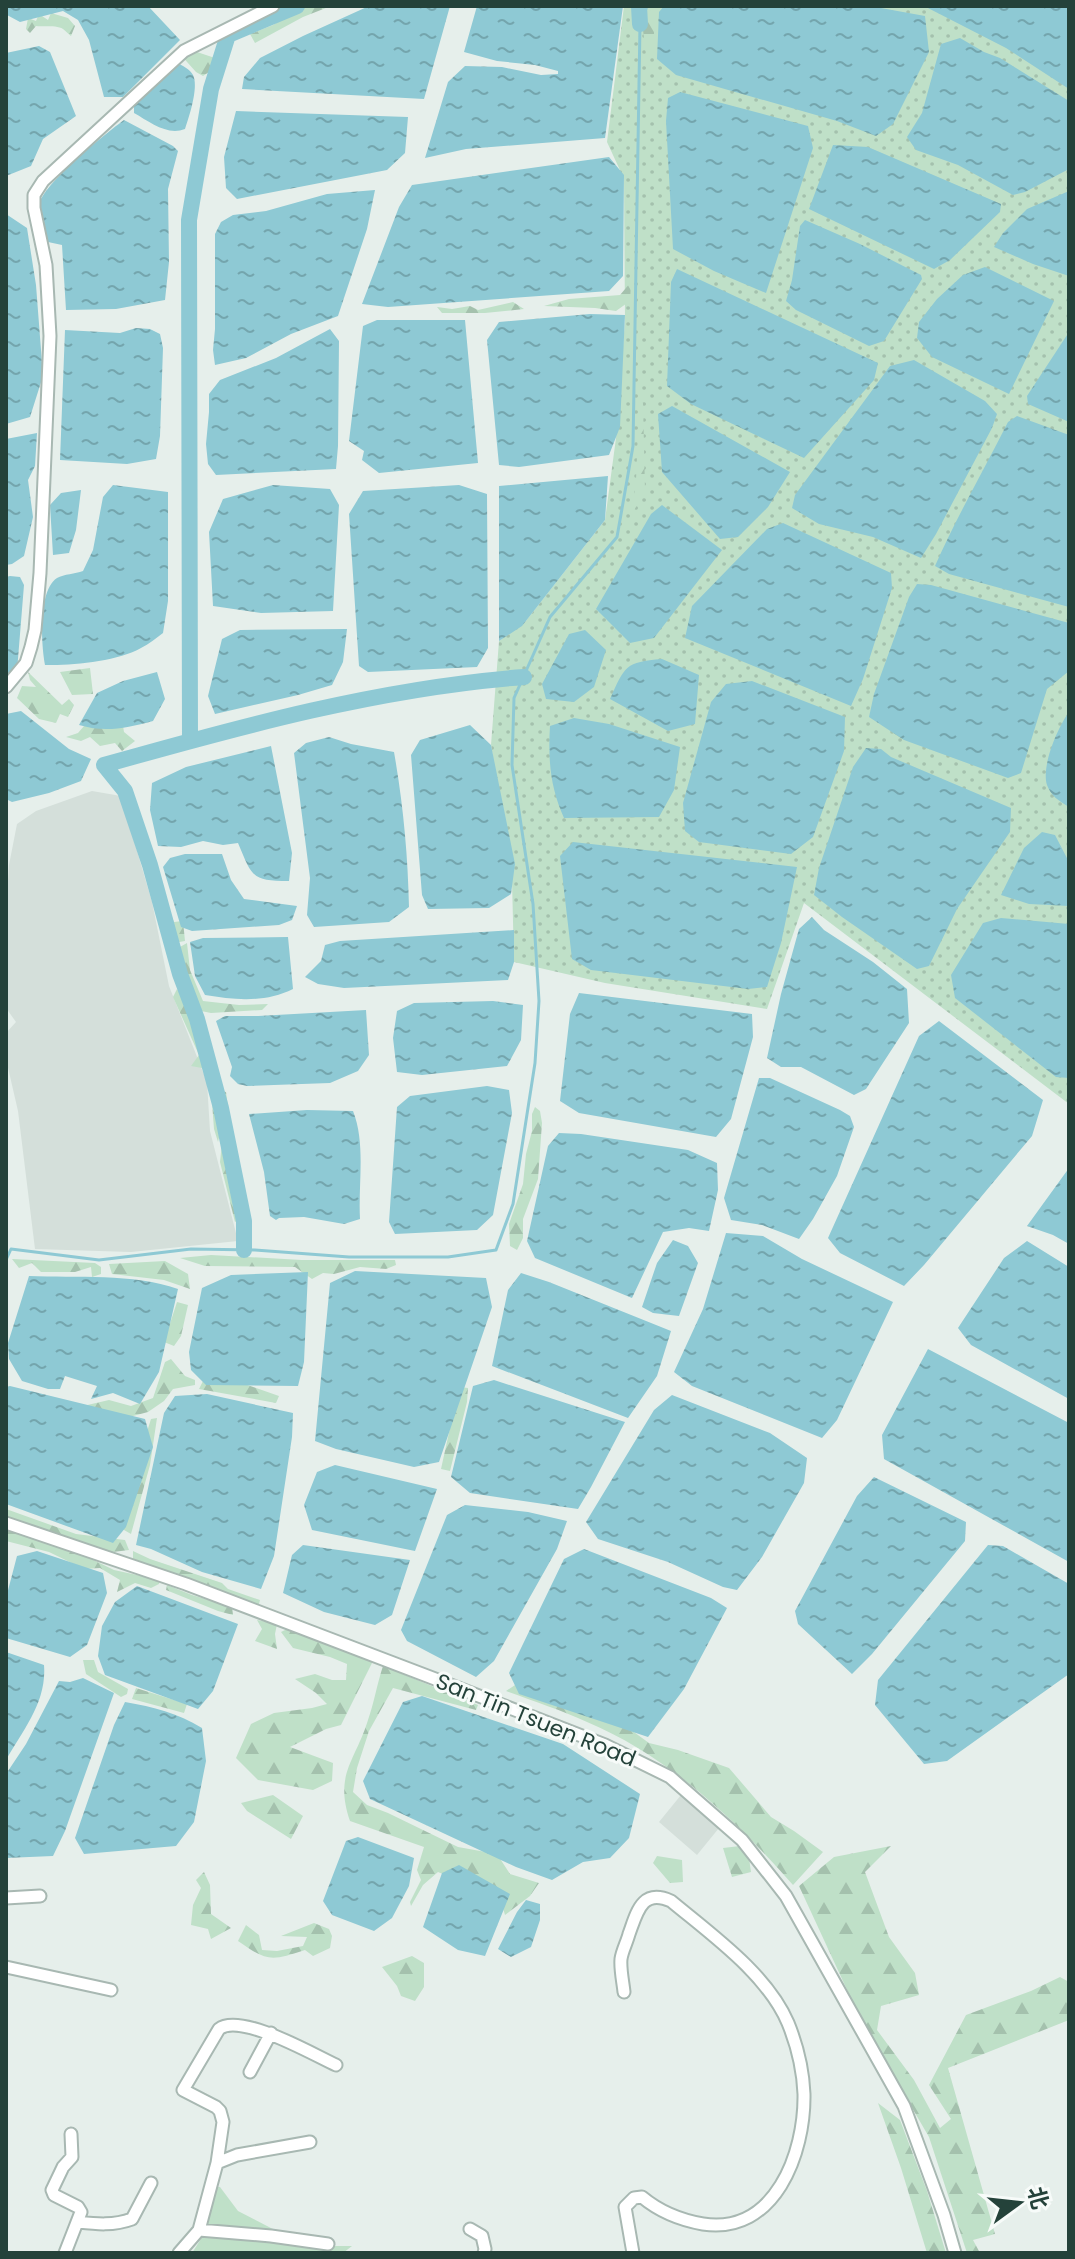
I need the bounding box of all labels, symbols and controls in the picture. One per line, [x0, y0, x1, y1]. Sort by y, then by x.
street label: San Tin Tsuen Road [431, 1666, 641, 1774]
north arrow [979, 2163, 1059, 2243]
text: 北 [1020, 2183, 1056, 2213]

